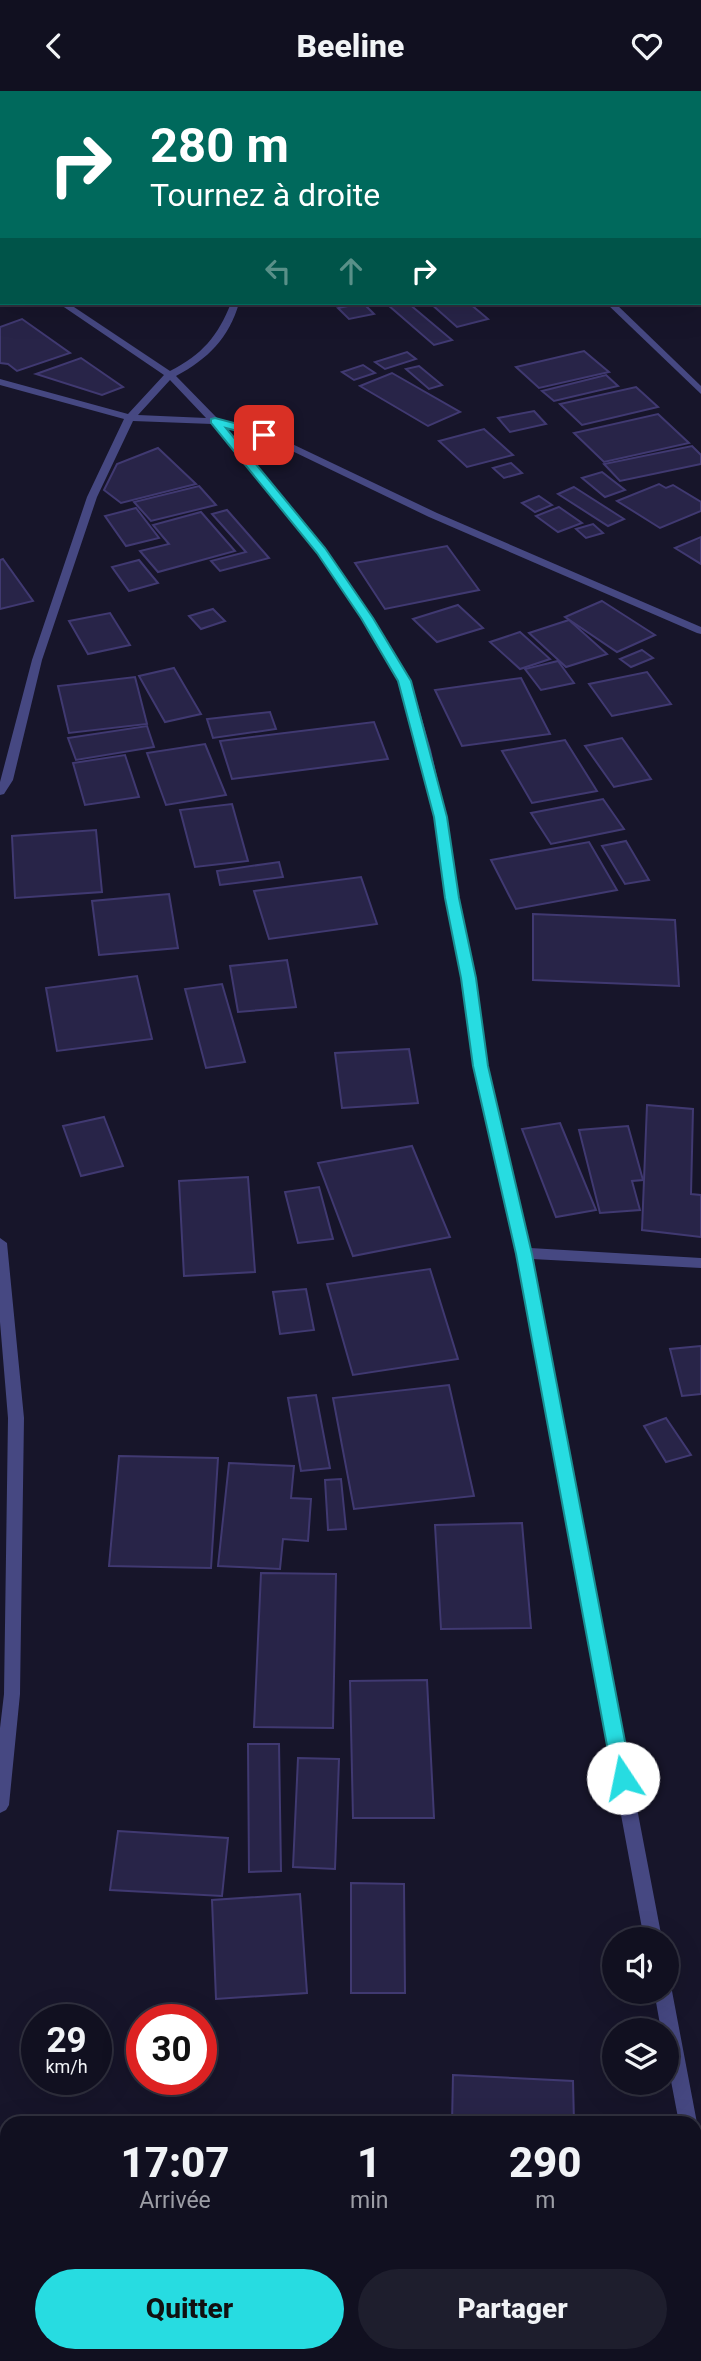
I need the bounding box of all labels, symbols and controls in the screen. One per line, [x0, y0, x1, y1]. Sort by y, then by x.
icon: back [35, 27, 73, 65]
text: Beeline [297, 27, 404, 65]
icon: heart [628, 27, 666, 65]
text: 280 m [150, 117, 289, 174]
icon: right [35, 119, 126, 210]
text: Tournez à droite [150, 176, 380, 214]
icon: left [259, 252, 297, 290]
icon: ahead [332, 252, 370, 290]
icon: right [405, 252, 443, 290]
pin [234, 405, 294, 465]
icon: arrive [245, 416, 283, 454]
position arrow [586, 1741, 660, 1815]
map controls [602, 1927, 679, 2095]
button: sound [602, 1927, 679, 2004]
speed limit sign: 30 [126, 2004, 217, 2095]
button: layers [602, 2018, 679, 2095]
text: 29 [46, 2020, 87, 2061]
text: km/h [45, 2056, 88, 2077]
text: 17:07 [120, 2138, 230, 2187]
text: 1 [357, 2138, 381, 2187]
text: 290 [509, 2138, 582, 2187]
text: Arrivée [139, 2187, 211, 2214]
text: min [350, 2187, 388, 2214]
text: m [535, 2187, 555, 2214]
button: Quitter [35, 2269, 344, 2349]
button: Partager [358, 2269, 667, 2349]

